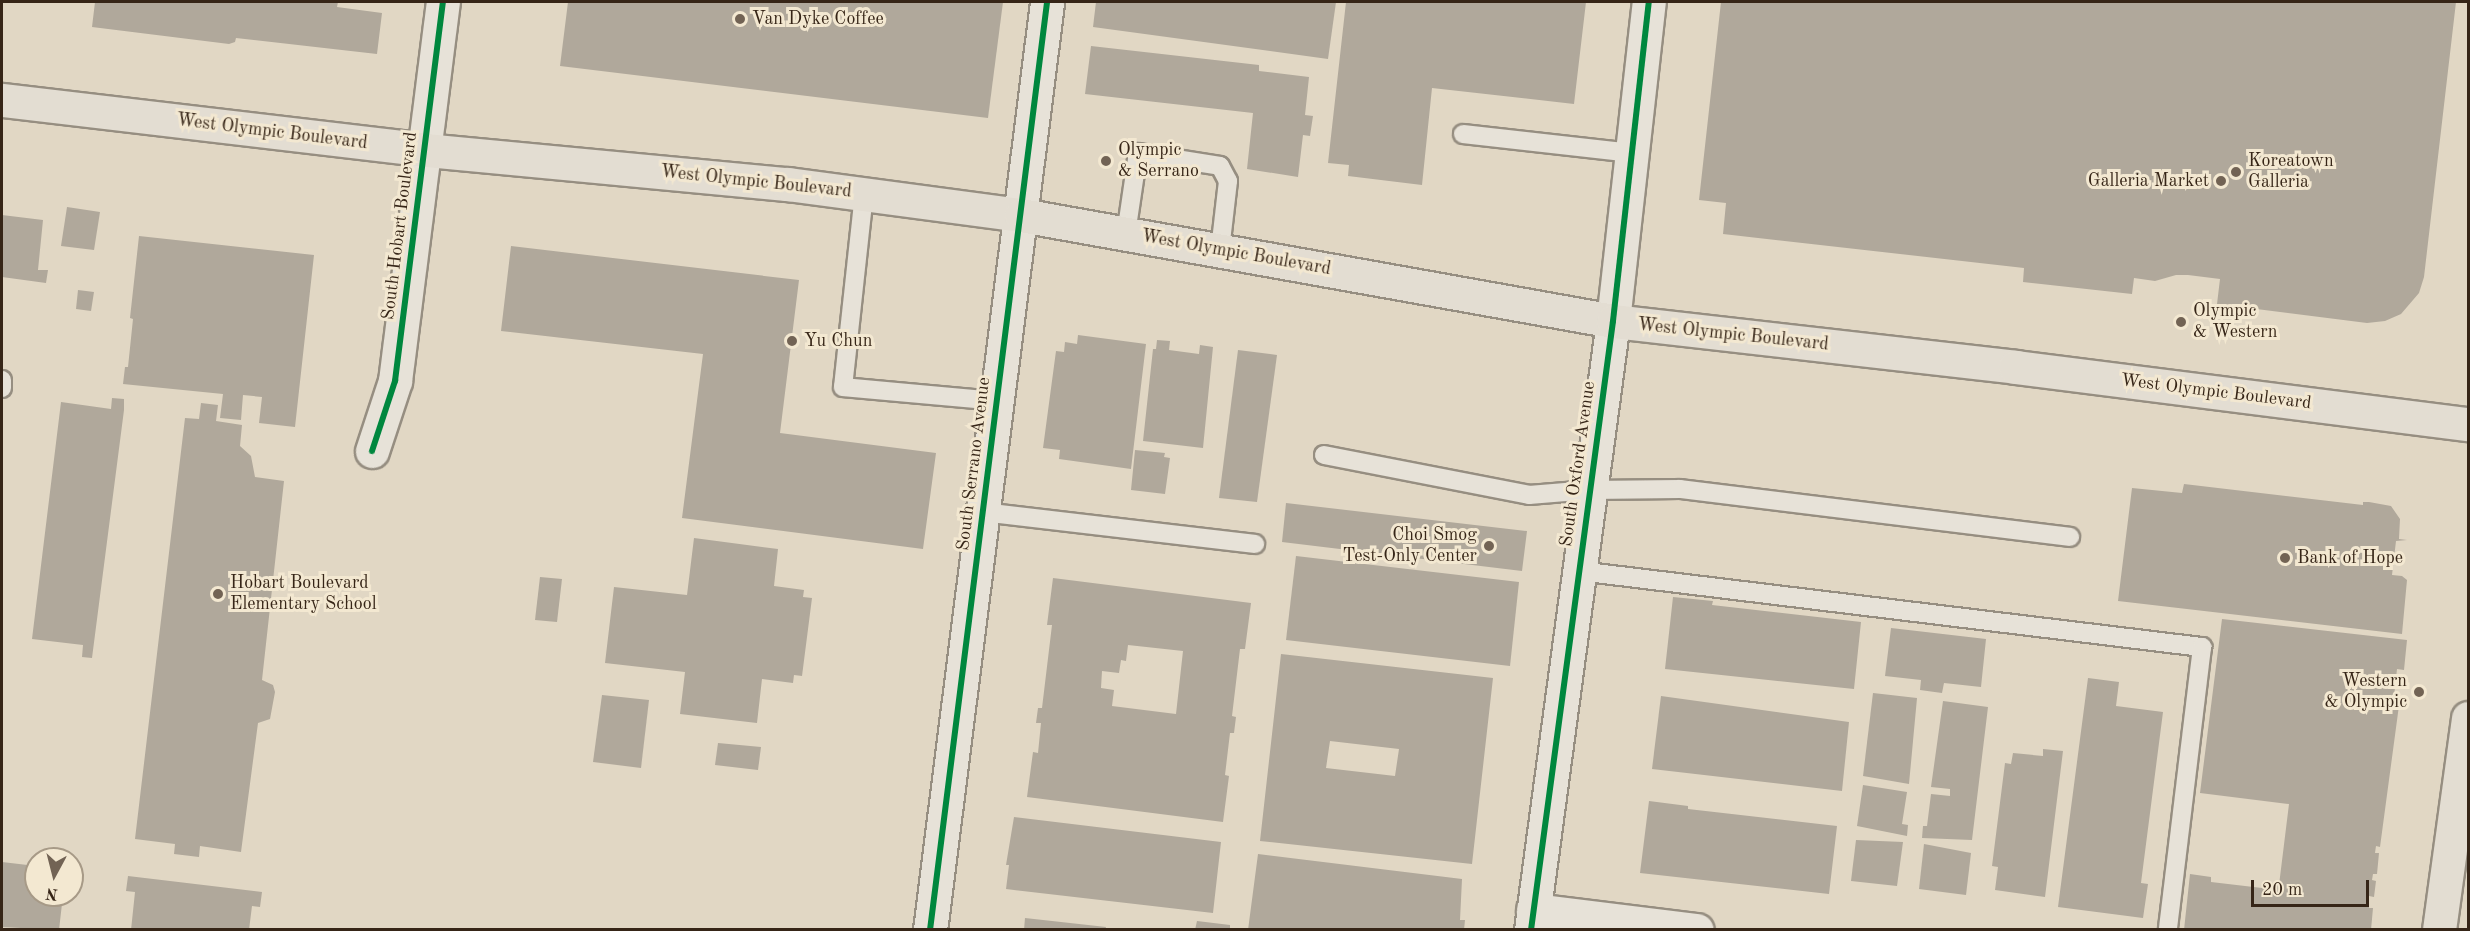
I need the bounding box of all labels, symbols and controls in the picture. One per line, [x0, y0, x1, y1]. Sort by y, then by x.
place label: Van Dyke Coffee [752, 8, 884, 30]
marker: Van Dyke Coffee [733, 12, 747, 26]
street label: West Olympic Boulevard [175, 110, 369, 154]
street label: South Hobart Boulevard [378, 131, 422, 321]
place label: Olympic & Serrano [1118, 140, 1199, 182]
place label: Koreatown Galleria [2248, 151, 2334, 194]
marker: Olympic & Serrano [1099, 154, 1113, 168]
street label: West Olympic Boulevard [659, 161, 853, 203]
marker: Koreatown Galleria [2229, 165, 2243, 179]
place label: Galleria Market [2088, 170, 2209, 192]
marker: Galleria Market [2214, 174, 2228, 188]
street label: West Olympic Boulevard [1140, 226, 1332, 280]
place label: Olympic & Western [2193, 301, 2277, 344]
street label: West Olympic Boulevard [1636, 314, 1830, 356]
marker: Olympic & Western [2174, 315, 2188, 329]
place label: Yu Chun [804, 330, 872, 352]
marker: Yu Chun [785, 334, 799, 348]
street label: West Olympic Boulevard [2119, 370, 2313, 414]
street label: South Serrano Avenue [953, 376, 995, 552]
street label: South Oxford Avenue [1556, 380, 1600, 548]
place label: Choi Smog Test-Only Center [1343, 525, 1477, 568]
marker: Choi Smog Test-Only Center [1482, 539, 1496, 553]
place label: Bank of Hope [2297, 547, 2403, 569]
marker: Bank of Hope [2278, 551, 2292, 565]
place label: Hobart Boulevard Elementary School [230, 573, 377, 616]
marker: Hobart Boulevard Elementary School [211, 587, 225, 601]
place label: Western & Olympic [2324, 671, 2407, 714]
marker: Western & Olympic [2412, 685, 2426, 699]
north arrow [24, 847, 84, 907]
scale bar [2254, 868, 2372, 906]
text: 20 m [2262, 881, 2302, 899]
text: N [45, 884, 59, 902]

